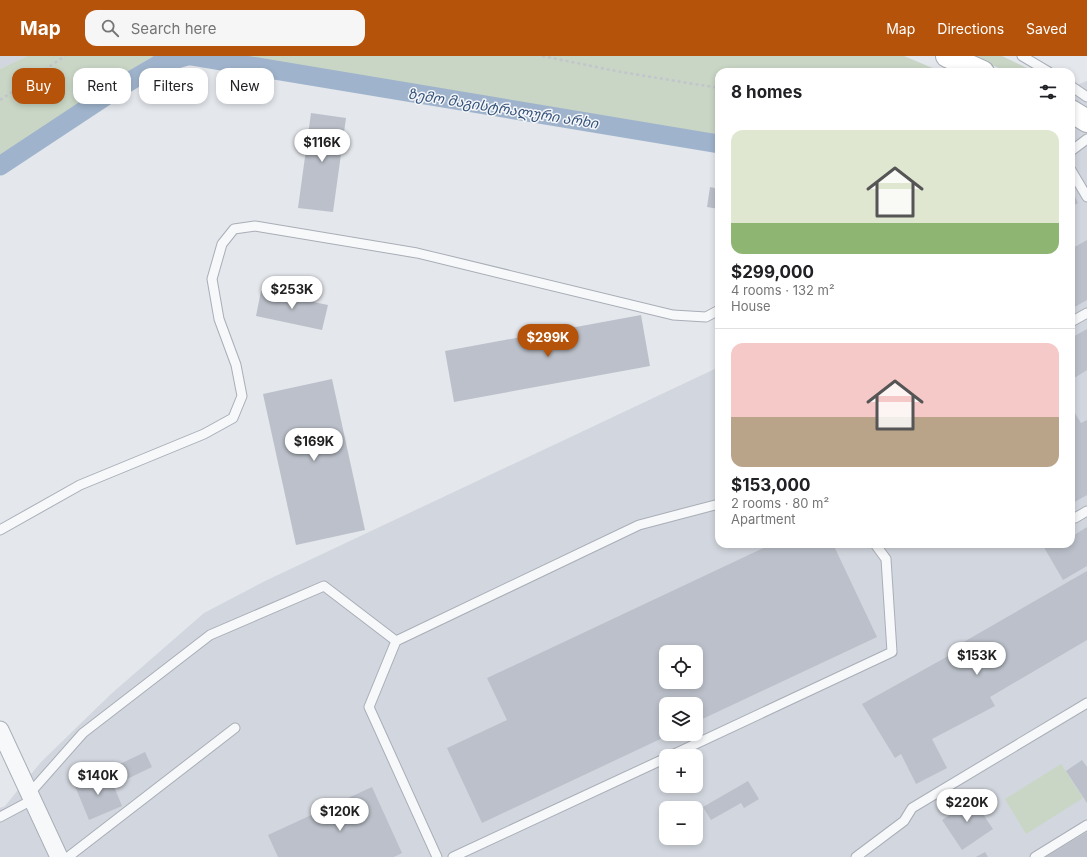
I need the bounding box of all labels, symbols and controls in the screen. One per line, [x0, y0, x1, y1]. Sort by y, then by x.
search box [85, 10, 365, 46]
text: Map [20, 17, 61, 40]
icon: search [99, 17, 121, 39]
text: Search here [131, 19, 216, 38]
text: Map [886, 20, 915, 37]
text: Directions [937, 20, 1004, 37]
text: Saved [1026, 20, 1067, 37]
chip: Buy [12, 68, 65, 104]
chip: Rent [73, 68, 131, 104]
chip: Filters [139, 68, 208, 104]
chip: New [216, 68, 274, 104]
icon: filters [1037, 81, 1059, 103]
text: 8 homes [731, 82, 802, 102]
water label: ზემო მაგისტრალური არხი [406, 85, 600, 133]
pin: $116K [294, 129, 350, 163]
text: $116K [303, 134, 341, 150]
icon: home [859, 156, 931, 228]
text: $299,000 [731, 262, 814, 282]
pin: $253K [264, 276, 320, 310]
text: $253K [271, 281, 313, 297]
text: 4 rooms · 132 m² [731, 282, 835, 298]
text: House [731, 298, 771, 314]
pin: $299K [520, 324, 576, 358]
text: $299K [527, 329, 569, 345]
icon: home [859, 369, 931, 441]
pin: $169K [286, 428, 342, 462]
text: $169K [294, 433, 334, 449]
text: $153,000 [731, 475, 811, 495]
text: 2 rooms · 80 m² [731, 495, 829, 511]
text: Apartment [731, 511, 796, 527]
pin: $153K [949, 642, 1005, 676]
map controls [659, 645, 703, 845]
button: locate [659, 645, 703, 689]
text: $153K [957, 647, 997, 663]
button: layers [659, 697, 703, 741]
button: + [659, 749, 703, 793]
pin: $140K [70, 762, 126, 796]
text: $140K [77, 767, 119, 783]
pin: $220K [939, 789, 995, 823]
text: $220K [945, 794, 989, 810]
pin: $120K [312, 798, 368, 832]
button: − [659, 801, 703, 845]
text: $120K [320, 803, 360, 819]

